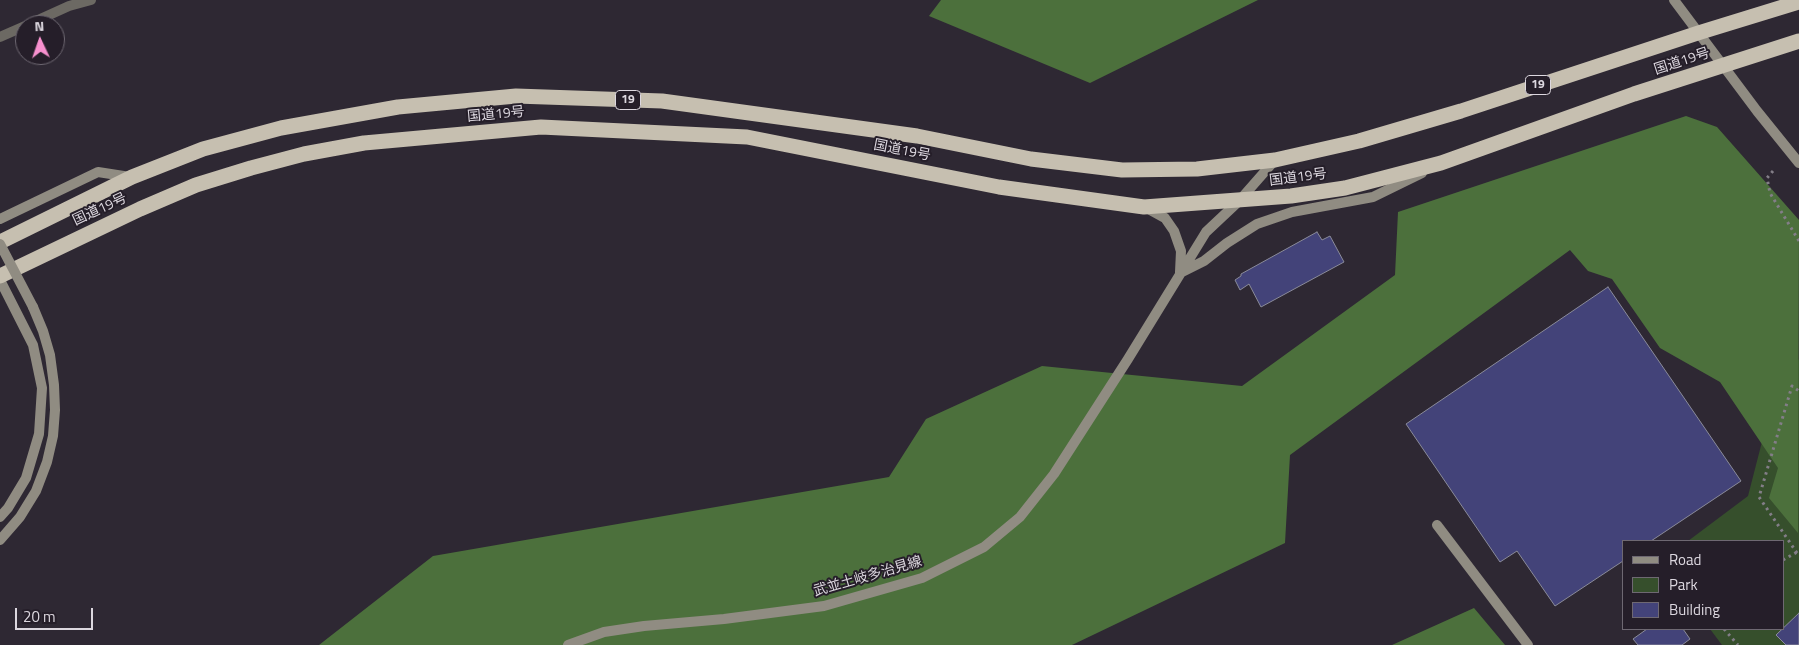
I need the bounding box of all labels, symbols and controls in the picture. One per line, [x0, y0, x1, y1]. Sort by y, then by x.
north arrow [15, 15, 65, 65]
text: N [34, 15, 45, 36]
street label: 国道19号 [1652, 45, 1712, 79]
road number: 19 [1526, 76, 1550, 94]
road number: 19 [616, 90, 640, 110]
street label: 国道19号 [467, 104, 525, 126]
street label: 国道19号 [872, 137, 932, 165]
street label: 国道19号 [1268, 166, 1328, 190]
street label: 国道19号 [70, 190, 130, 230]
legend [1622, 540, 1784, 630]
text: Road [1669, 548, 1701, 571]
street label: 武並土岐多治見線 [812, 553, 924, 601]
text: Park [1669, 573, 1698, 596]
scale bar [18, 598, 95, 630]
text: Building [1669, 598, 1720, 621]
text: 20 m [23, 605, 56, 628]

